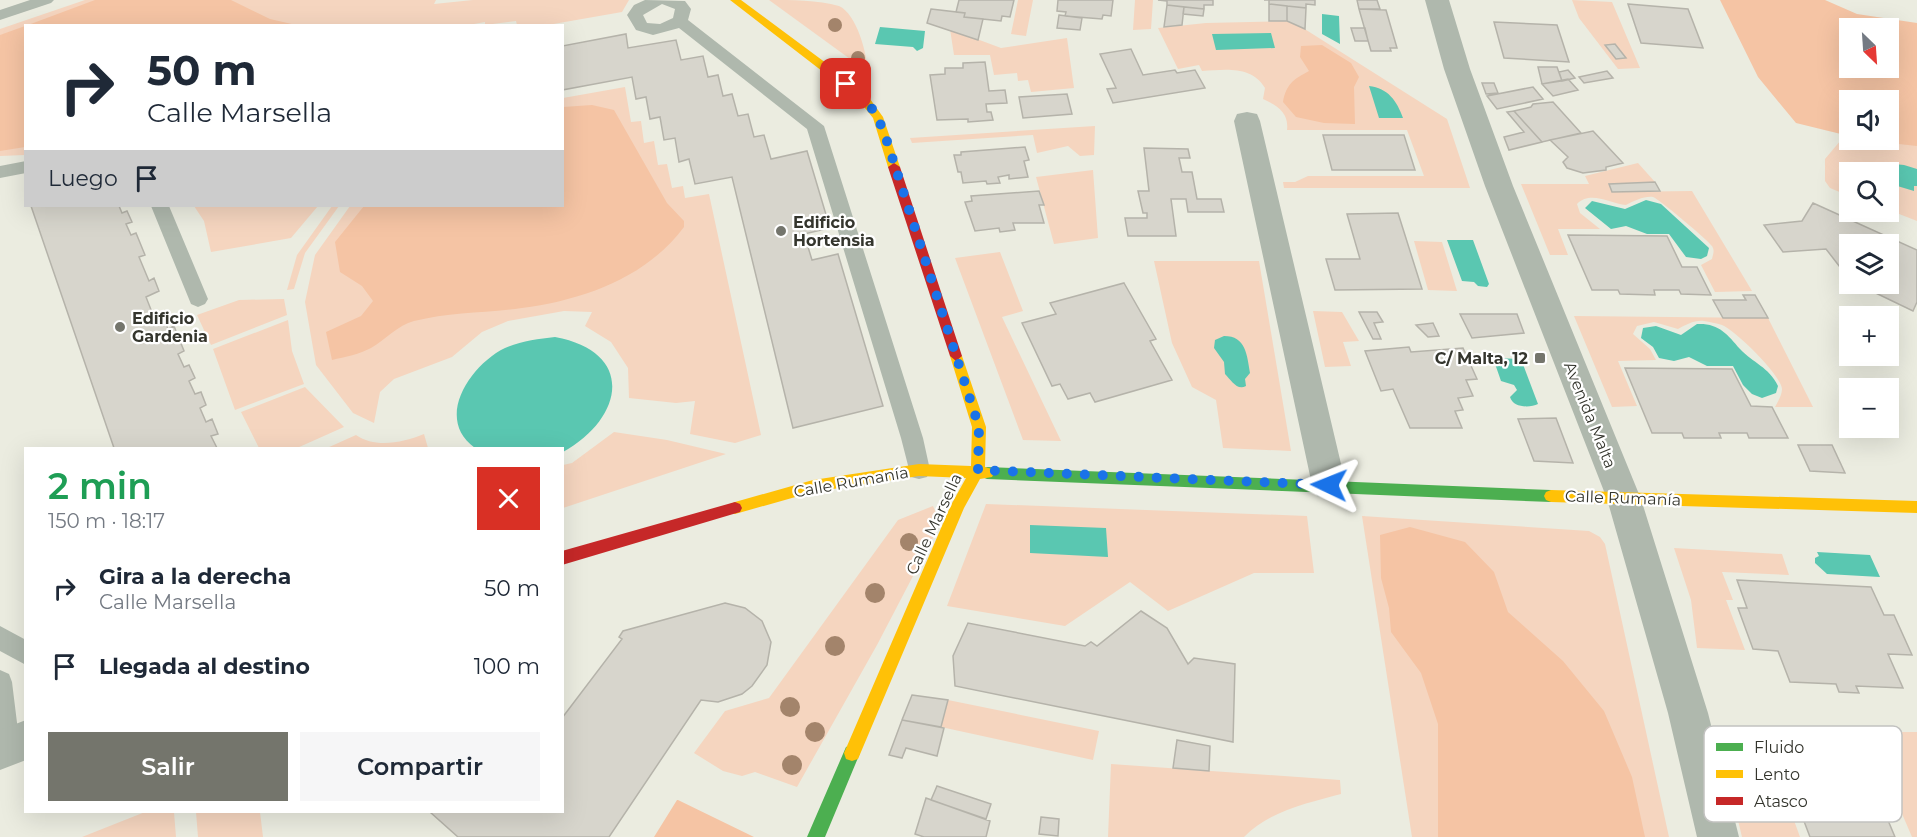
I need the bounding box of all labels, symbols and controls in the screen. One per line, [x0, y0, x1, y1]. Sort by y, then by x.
north arrow [1839, 18, 1899, 78]
map controls [1839, 18, 1899, 438]
text: 50 m [147, 44, 256, 96]
icon: right [48, 48, 126, 126]
pin [820, 58, 871, 109]
icon: arrive [829, 67, 862, 100]
button: sound [1839, 90, 1899, 150]
text: Calle Marsella [147, 96, 332, 129]
icon: arrive [130, 162, 163, 195]
button: search [1839, 162, 1899, 222]
text: Luego [48, 165, 118, 192]
place label: Edificio Hortensia [793, 213, 875, 250]
marker: Edificio Hortensia [774, 224, 788, 238]
button: layers [1839, 234, 1899, 294]
button: + [1839, 306, 1899, 366]
place label: Edificio Gardenia [132, 309, 208, 346]
marker: Edificio Gardenia [113, 320, 127, 334]
place label: C/ Malta, 12 [1435, 349, 1528, 368]
marker: C/ Malta, 12 [1533, 351, 1547, 365]
street label: Avenida Malta [1560, 359, 1620, 471]
button: − [1839, 378, 1899, 438]
position arrow [1297, 453, 1361, 517]
street label: Calle Rumanía [792, 463, 910, 501]
text: 2 min [48, 464, 152, 508]
button: close [477, 467, 540, 530]
street label: Calle Marsella [902, 470, 966, 578]
street label: Calle Rumanía [1564, 486, 1682, 510]
text: 150 m · 18:17 [48, 509, 165, 533]
text: Gira a la derecha [99, 563, 291, 590]
icon: right [48, 572, 81, 605]
text: 50 m [484, 575, 540, 602]
text: Calle Marsella [99, 590, 236, 614]
icon: arrive [48, 650, 81, 683]
text: Llegada al destino [99, 653, 310, 680]
text: 100 m [474, 653, 540, 680]
legend [1704, 726, 1902, 822]
button: Salir [48, 732, 288, 801]
button: Compartir [300, 732, 540, 801]
text: Fluido [1754, 738, 1804, 757]
text: Lento [1754, 765, 1800, 784]
text: Atasco [1754, 792, 1808, 811]

